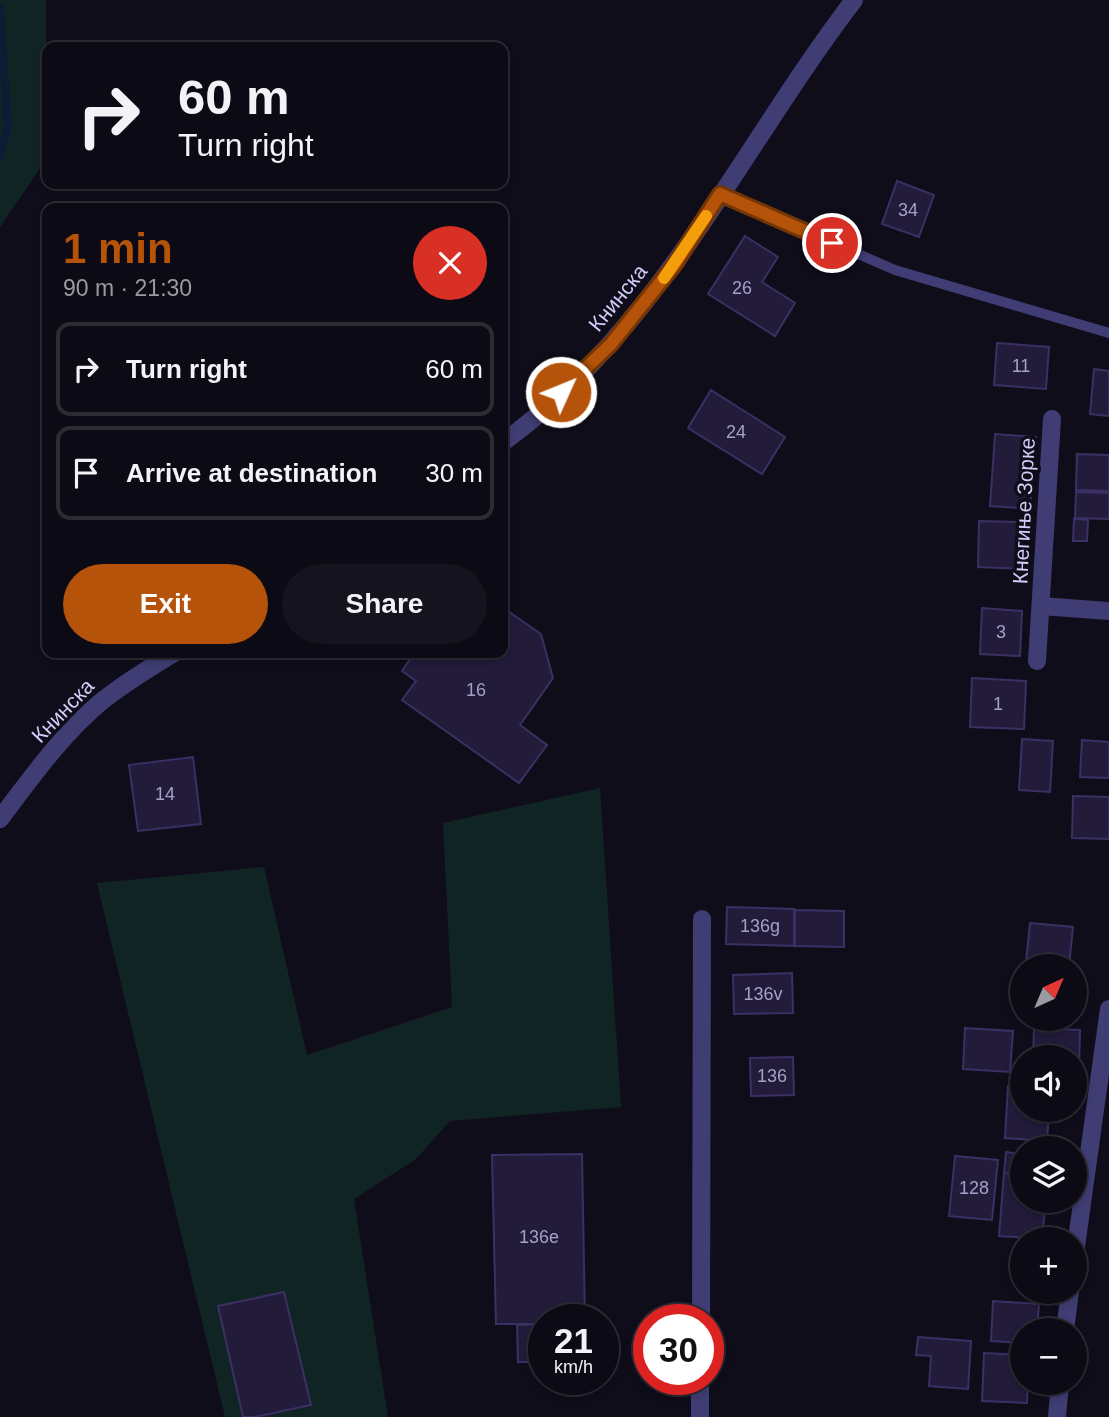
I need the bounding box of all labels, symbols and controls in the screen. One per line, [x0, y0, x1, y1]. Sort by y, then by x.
icon: right [63, 70, 154, 161]
text: 60 m [178, 70, 290, 124]
text: Turn right [178, 127, 314, 163]
house number: 34 [898, 200, 918, 220]
pin [802, 213, 862, 273]
icon: arrive [813, 224, 851, 262]
text: 1 min [63, 225, 173, 272]
button: close [413, 226, 487, 300]
street label: Книнска [584, 260, 652, 336]
text: 90 m · 21:30 [63, 275, 192, 301]
house number: 26 [732, 278, 752, 298]
icon: right [67, 350, 105, 388]
text: Turn right [126, 354, 247, 384]
text: 60 m [425, 354, 483, 384]
position arrow [524, 355, 598, 429]
house number: 11 [1012, 356, 1030, 376]
house number: 24 [726, 422, 746, 442]
street label: Кнегиње Зорке [1008, 437, 1039, 585]
icon: arrive [67, 454, 105, 492]
text: Arrive at destination [126, 458, 377, 488]
text: 30 m [425, 458, 483, 488]
button: Exit [63, 564, 268, 644]
button: Share [282, 564, 487, 644]
house number: 3 [996, 622, 1006, 642]
street label: Книнска [27, 674, 99, 747]
house number: 16 [466, 680, 486, 700]
house number: 1 [993, 694, 1003, 714]
house number: 14 [155, 784, 175, 804]
house number: 136g [740, 916, 780, 936]
north arrow [1010, 954, 1087, 1031]
map controls [1010, 954, 1087, 1395]
house number: 136v [743, 984, 783, 1004]
button: sound [1010, 1045, 1087, 1122]
house number: 136 [757, 1066, 787, 1086]
button: layers [1010, 1136, 1087, 1213]
house number: 128 [959, 1178, 989, 1198]
house number: 136e [519, 1227, 559, 1247]
button: + [1010, 1227, 1087, 1304]
speed limit sign: 30 [633, 1304, 724, 1395]
button: − [1010, 1318, 1087, 1395]
text: 21 [554, 1321, 593, 1360]
text: km/h [554, 1357, 593, 1377]

